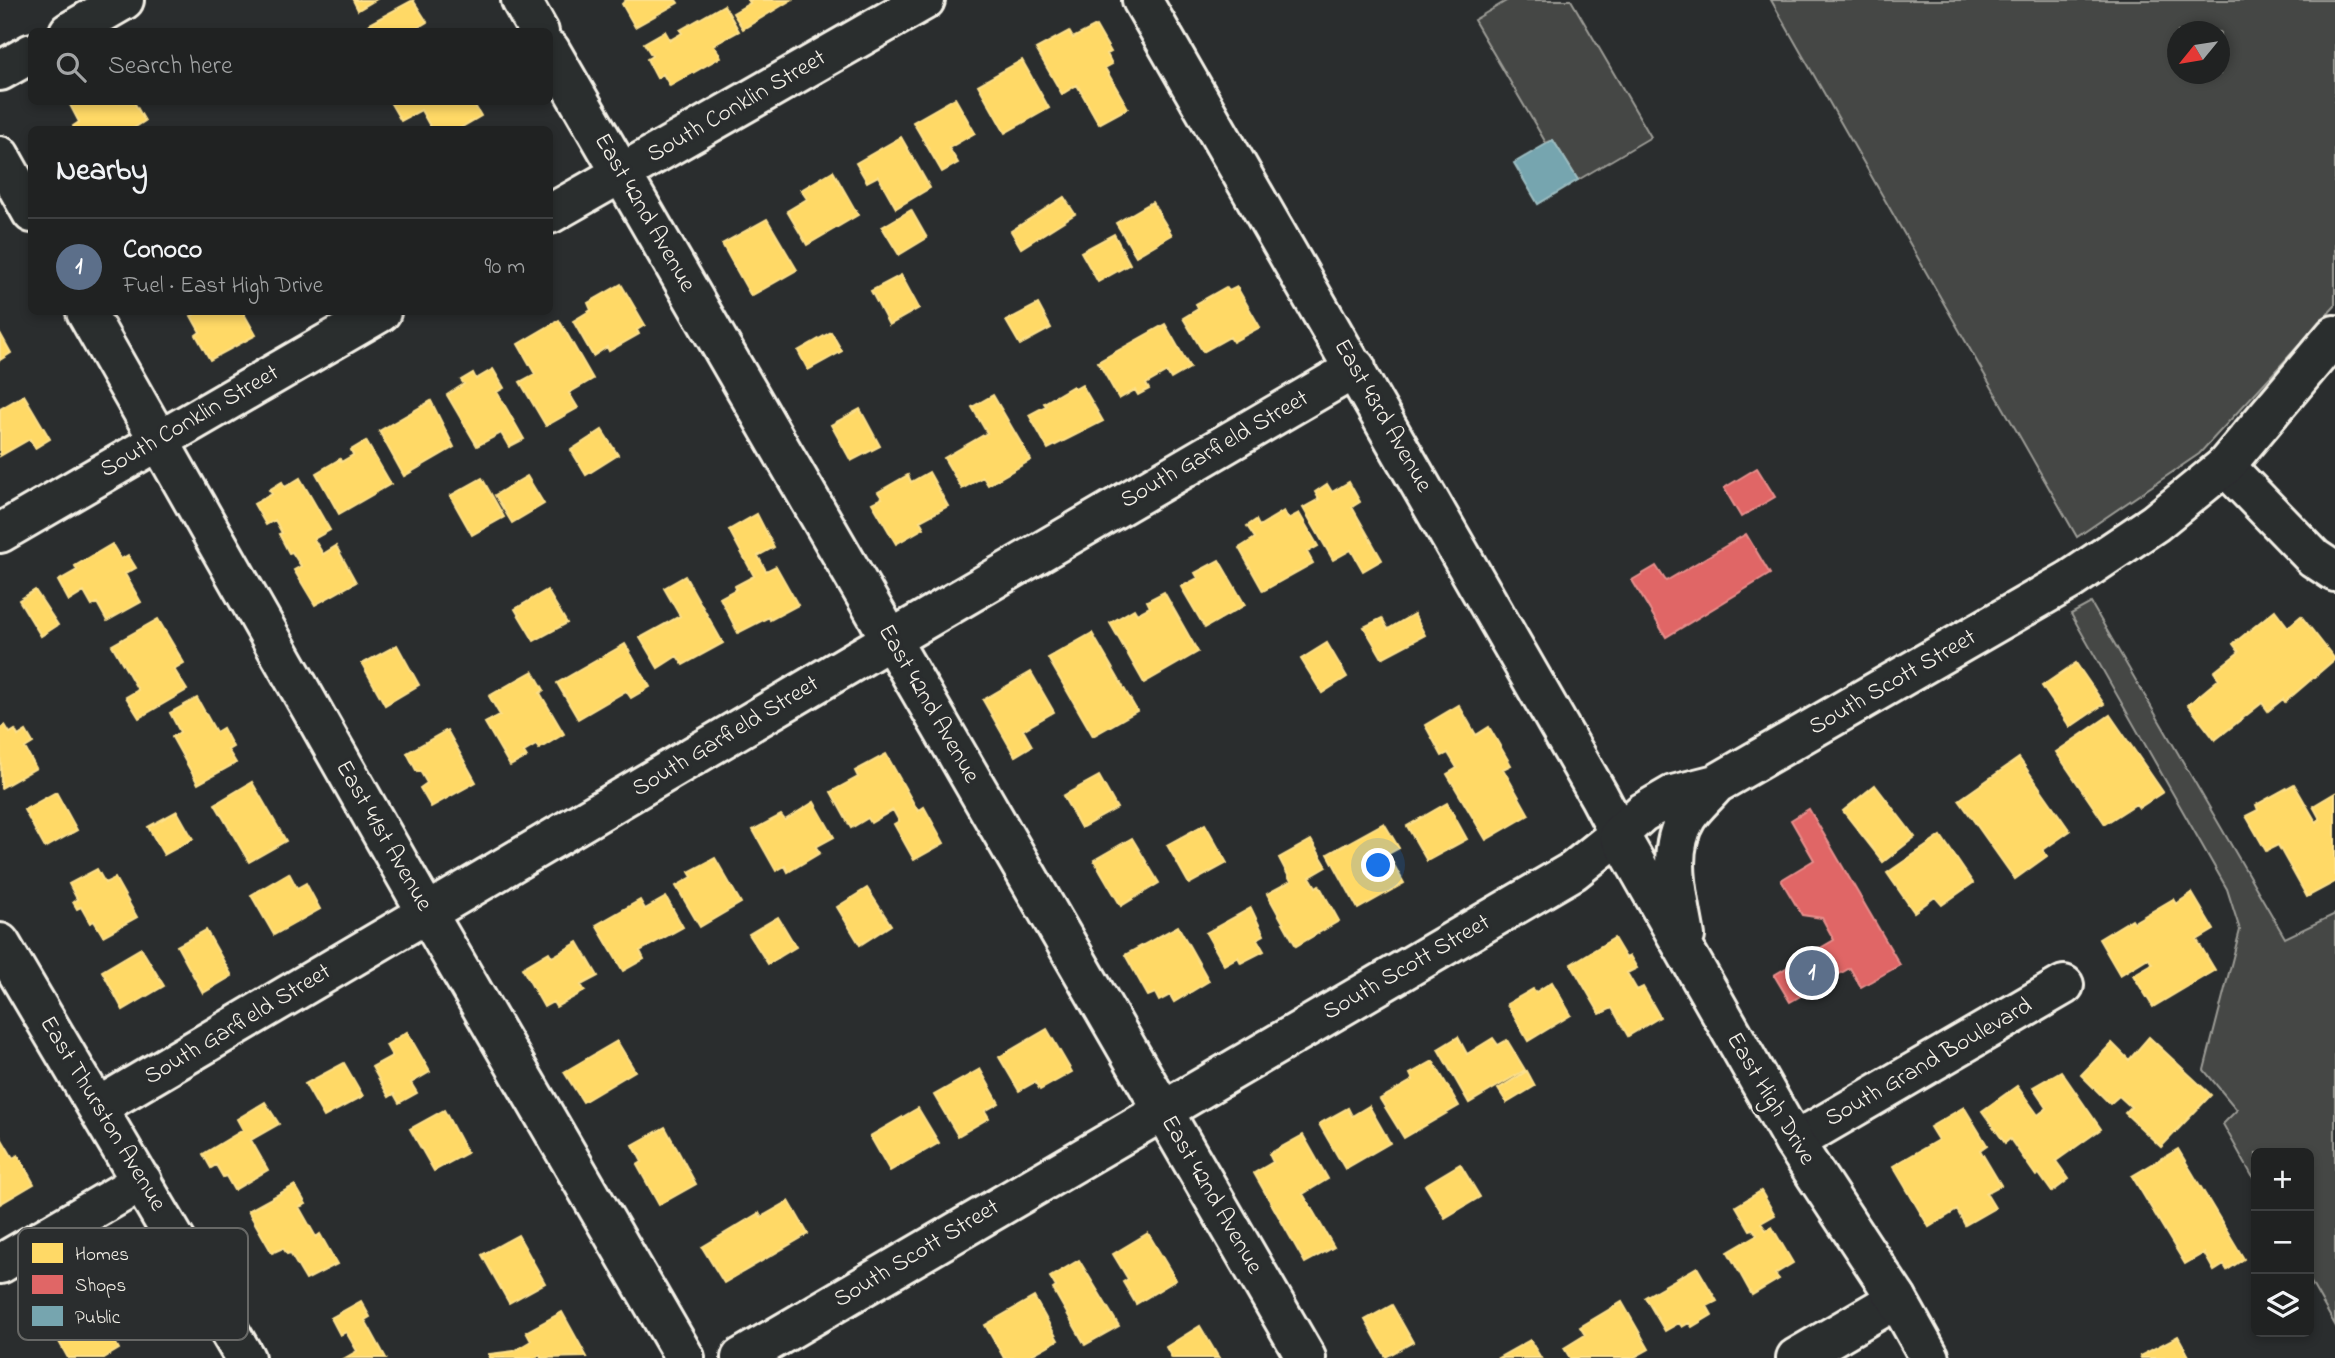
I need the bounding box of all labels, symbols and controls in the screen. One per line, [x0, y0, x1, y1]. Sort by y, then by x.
north arrow [2167, 21, 2230, 84]
search box [28, 28, 553, 105]
street label: South Conklin Street [641, 41, 833, 173]
icon: search [52, 48, 90, 86]
text: Search here [108, 48, 233, 86]
street label: East 42nd Avenue [584, 127, 704, 299]
text: Nearby [56, 150, 148, 194]
text: Conoco [123, 232, 202, 270]
text: 1 [75, 251, 83, 284]
text: 90 m [485, 251, 525, 284]
text: Fuel · East High Drive [123, 270, 323, 303]
street label: East 43rd Avenue [1324, 333, 1440, 500]
street label: South Conklin Street [94, 356, 286, 488]
street label: South Garfield Street [1114, 382, 1316, 518]
street label: East 42nd Avenue [868, 618, 988, 790]
street label: South Scott Street [1803, 621, 1983, 745]
street label: South Garfield Street [626, 667, 826, 807]
street label: East 41st Avenue [326, 754, 441, 918]
your location [1361, 848, 1395, 882]
street label: South Scott Street [1317, 906, 1497, 1030]
pin: 1 [1789, 947, 1835, 999]
street label: South Garfield Street [138, 955, 338, 1095]
street label: South Grand Boulevard [1819, 989, 2040, 1137]
street label: East Thurston Avenue [30, 1010, 174, 1219]
street label: East High Drive [1717, 1026, 1824, 1172]
street label: East 42nd Avenue [1151, 1109, 1271, 1281]
map controls [2251, 1148, 2314, 1337]
button: + [2251, 1148, 2314, 1211]
street label: South Scott Street [827, 1191, 1007, 1317]
button: − [2251, 1211, 2314, 1274]
legend [18, 1228, 248, 1340]
text: Homes [75, 1242, 129, 1269]
text: Shops [75, 1273, 126, 1300]
button: layers [2251, 1274, 2314, 1337]
text: Public [75, 1305, 121, 1332]

